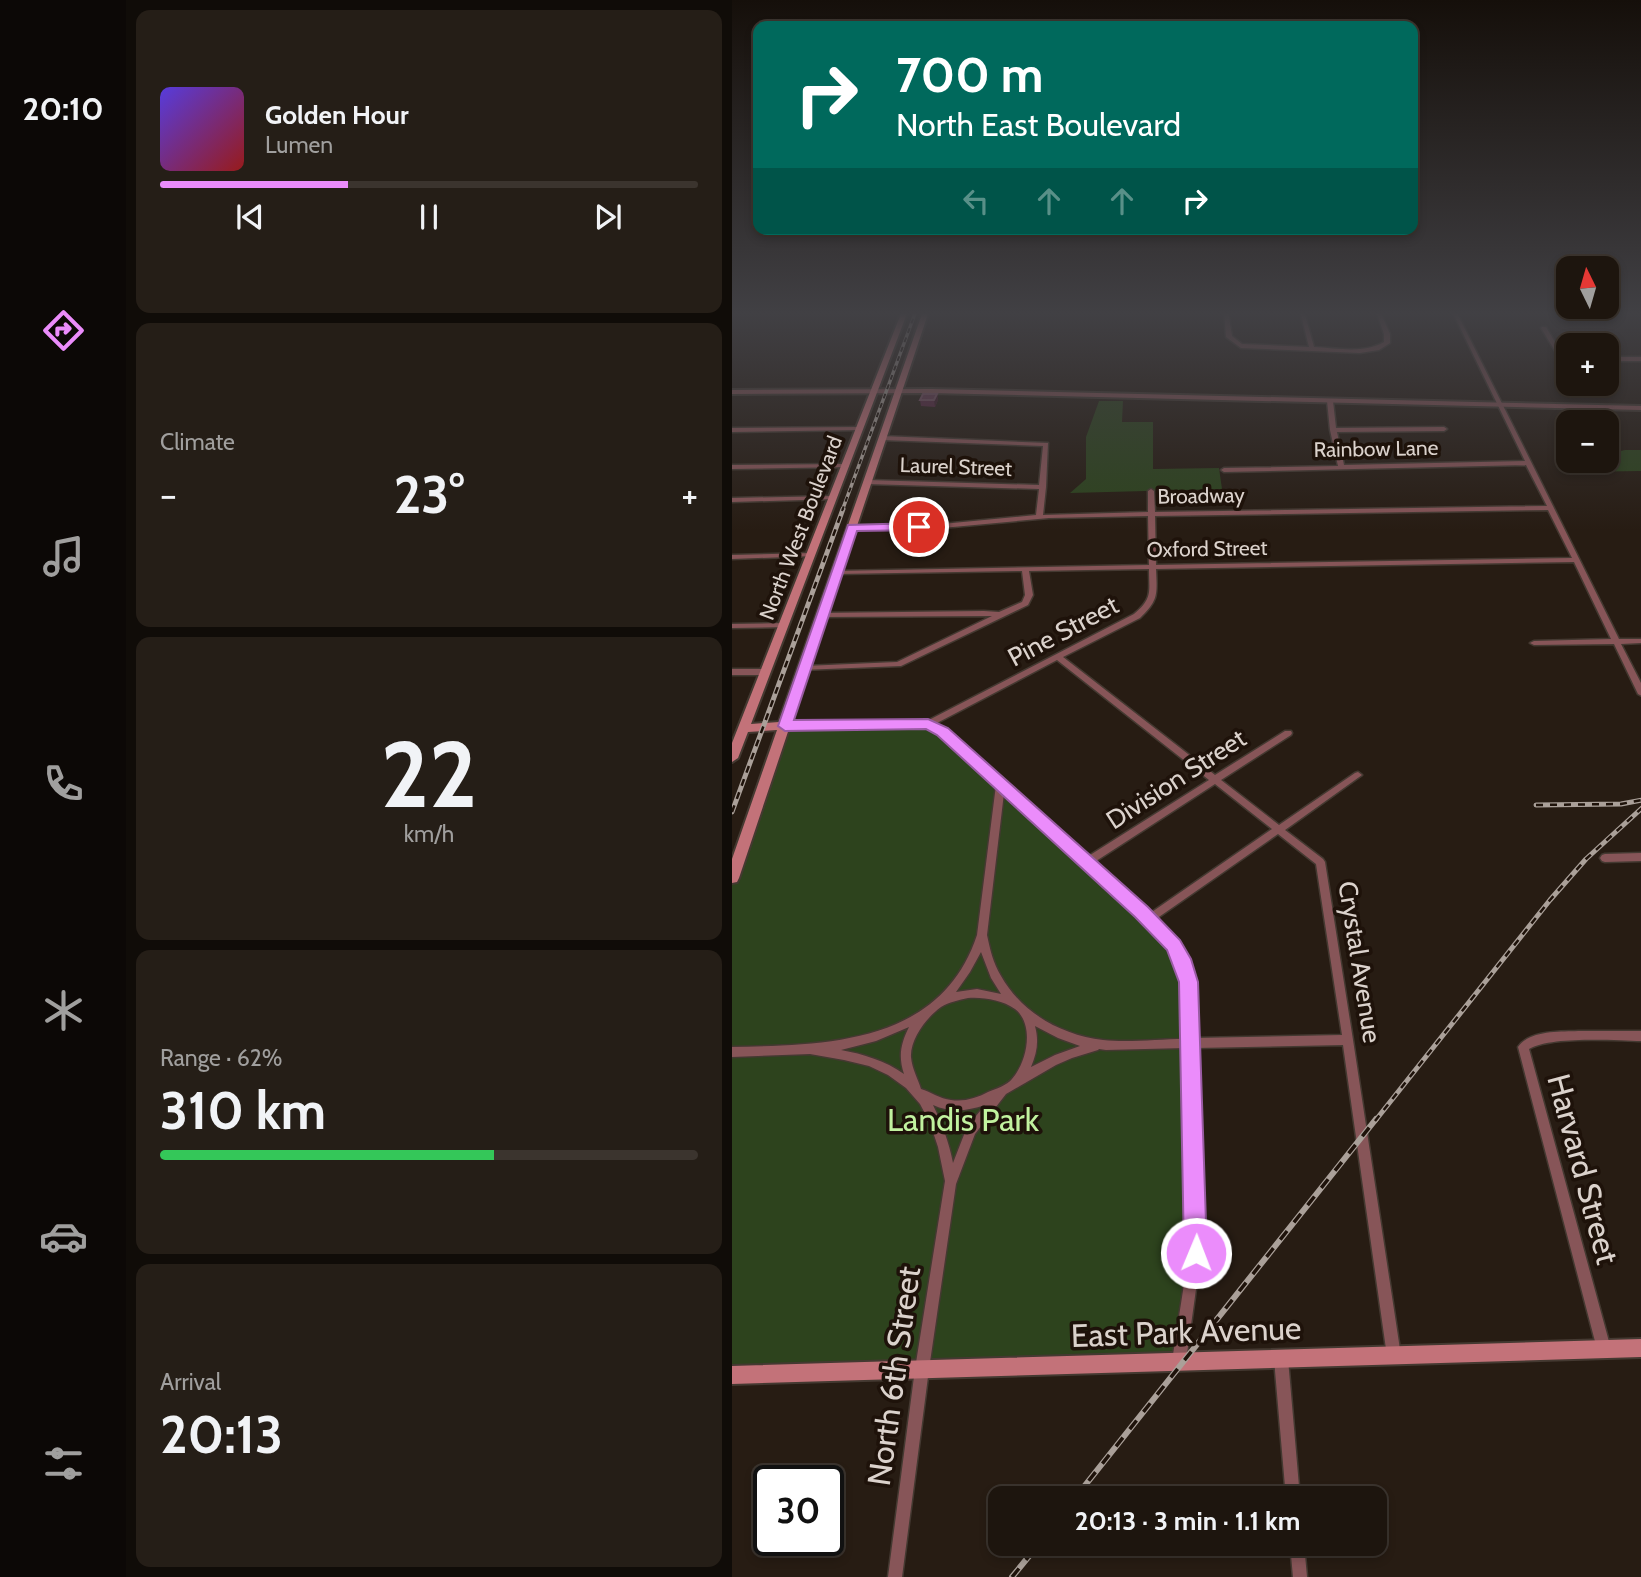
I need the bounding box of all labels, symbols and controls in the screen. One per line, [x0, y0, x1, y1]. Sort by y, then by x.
text: 700 m [896, 45, 1043, 104]
icon: right [781, 49, 872, 140]
text: 20:10 [22, 89, 104, 128]
text: Golden Hour [265, 99, 408, 131]
text: North East Boulevard [896, 105, 1181, 144]
text: Lumen [265, 131, 333, 159]
icon: left [957, 182, 995, 220]
icon: ahead [1030, 182, 1068, 220]
icon: ahead [1103, 182, 1141, 220]
icon: right [1176, 182, 1214, 220]
icon: previous [231, 198, 269, 236]
icon: pause [410, 198, 448, 236]
icon: next [589, 198, 627, 236]
north arrow [1556, 256, 1619, 318]
map controls [1556, 256, 1619, 473]
icon: directions [39, 306, 88, 355]
button: + [1556, 333, 1619, 396]
button: − [1556, 410, 1619, 473]
text: Climate [160, 428, 235, 456]
street label: North West Boulevard [754, 432, 847, 623]
street label: Rainbow Lane [1313, 435, 1439, 462]
street label: Laurel Street [899, 452, 1013, 481]
text: 23° [394, 463, 464, 526]
text: − [160, 471, 177, 518]
text: + [681, 471, 698, 518]
street label: Broadway [1157, 482, 1245, 509]
pin [889, 497, 949, 557]
icon: arrive [900, 508, 938, 546]
icon: music [39, 532, 88, 581]
street label: Oxford Street [1146, 535, 1268, 562]
street label: Pine Street [1002, 588, 1124, 673]
text: 22 [381, 719, 477, 830]
street label: Division Street [1100, 722, 1252, 836]
icon: phone [39, 759, 88, 808]
text: km/h [404, 820, 454, 848]
street label: Crystal Avenue [1331, 879, 1389, 1045]
icon: climate [39, 986, 88, 1035]
text: Range · 62% [160, 1044, 283, 1072]
street label: Harvard Street [1539, 1069, 1628, 1269]
text: 310 km [160, 1079, 326, 1142]
park label: Landis Park [887, 1100, 1040, 1139]
icon: car [39, 1212, 88, 1261]
position arrow [1159, 1216, 1233, 1290]
street label: North 6th Street [859, 1264, 928, 1488]
street label: East Park Avenue [1070, 1308, 1302, 1355]
text: Arrival [160, 1368, 221, 1396]
text: 20:13 [160, 1403, 283, 1466]
icon: filters [39, 1439, 88, 1488]
speed limit sign: 30 [753, 1465, 844, 1556]
text: 20:13 · 3 min · 1.1 km [1075, 1505, 1300, 1537]

